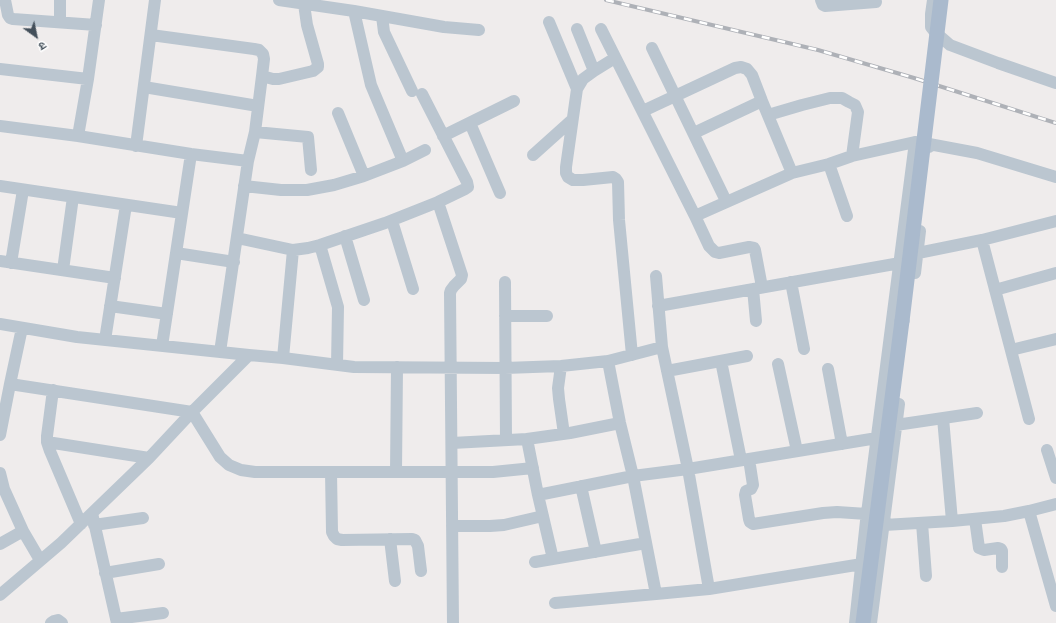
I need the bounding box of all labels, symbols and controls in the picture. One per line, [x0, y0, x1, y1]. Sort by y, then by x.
north arrow [16, 16, 56, 56]
text: उ [36, 38, 49, 54]

